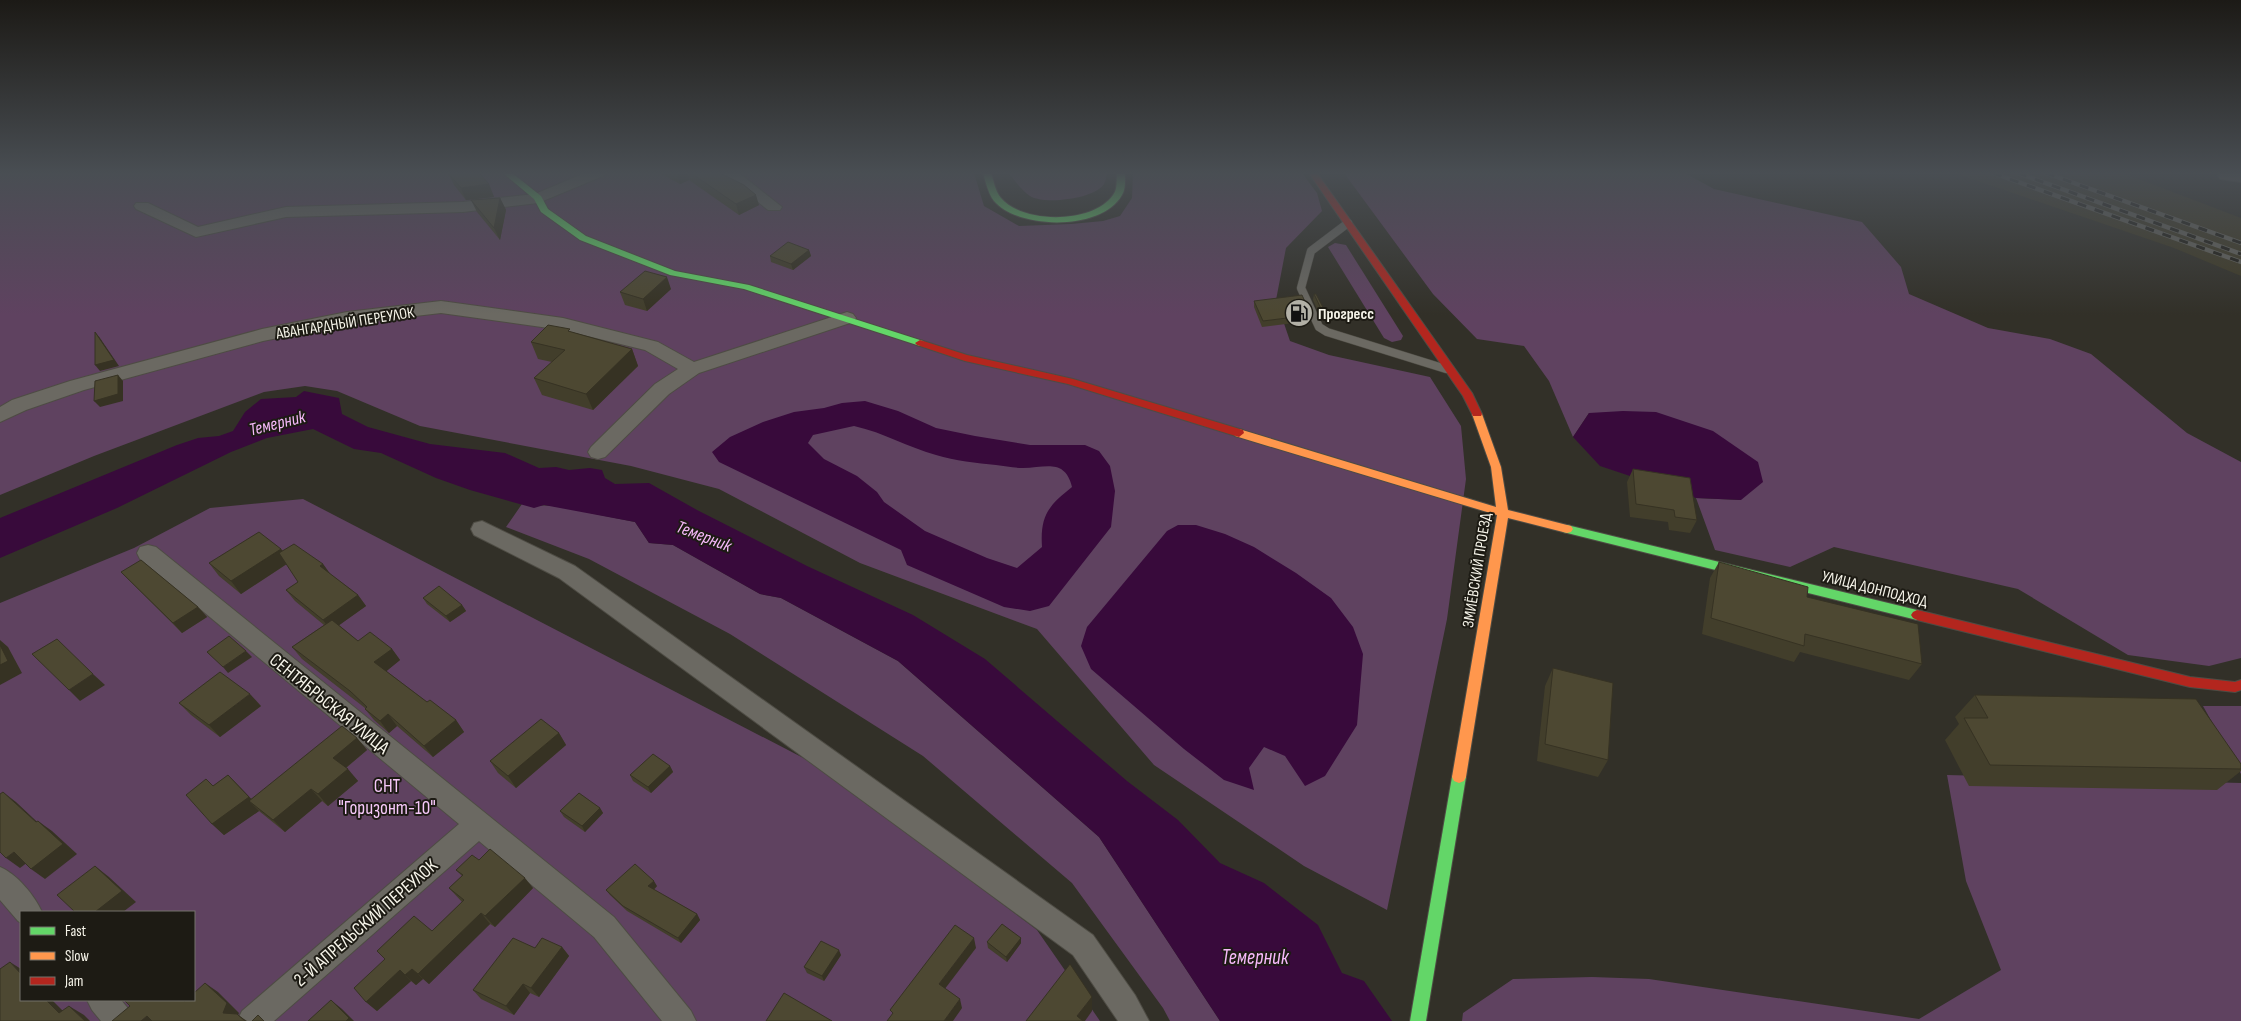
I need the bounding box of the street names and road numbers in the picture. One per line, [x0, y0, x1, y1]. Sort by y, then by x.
street label: АВАНГАРДНЫЙ ПЕРЕУЛОК [274, 303, 416, 344]
street label: ЗМИЁВСКИЙ ПРОЕЗД [1459, 511, 1496, 629]
street label: УЛИЦА ДОНПОДХОД [1820, 567, 1930, 612]
street label: СЕНТЯБРЬСКАЯ УЛИЦА [264, 649, 394, 760]
street label: 2-Й АПРЕЛЬСКИЙ ПЕРЕУЛОК [289, 854, 443, 992]

